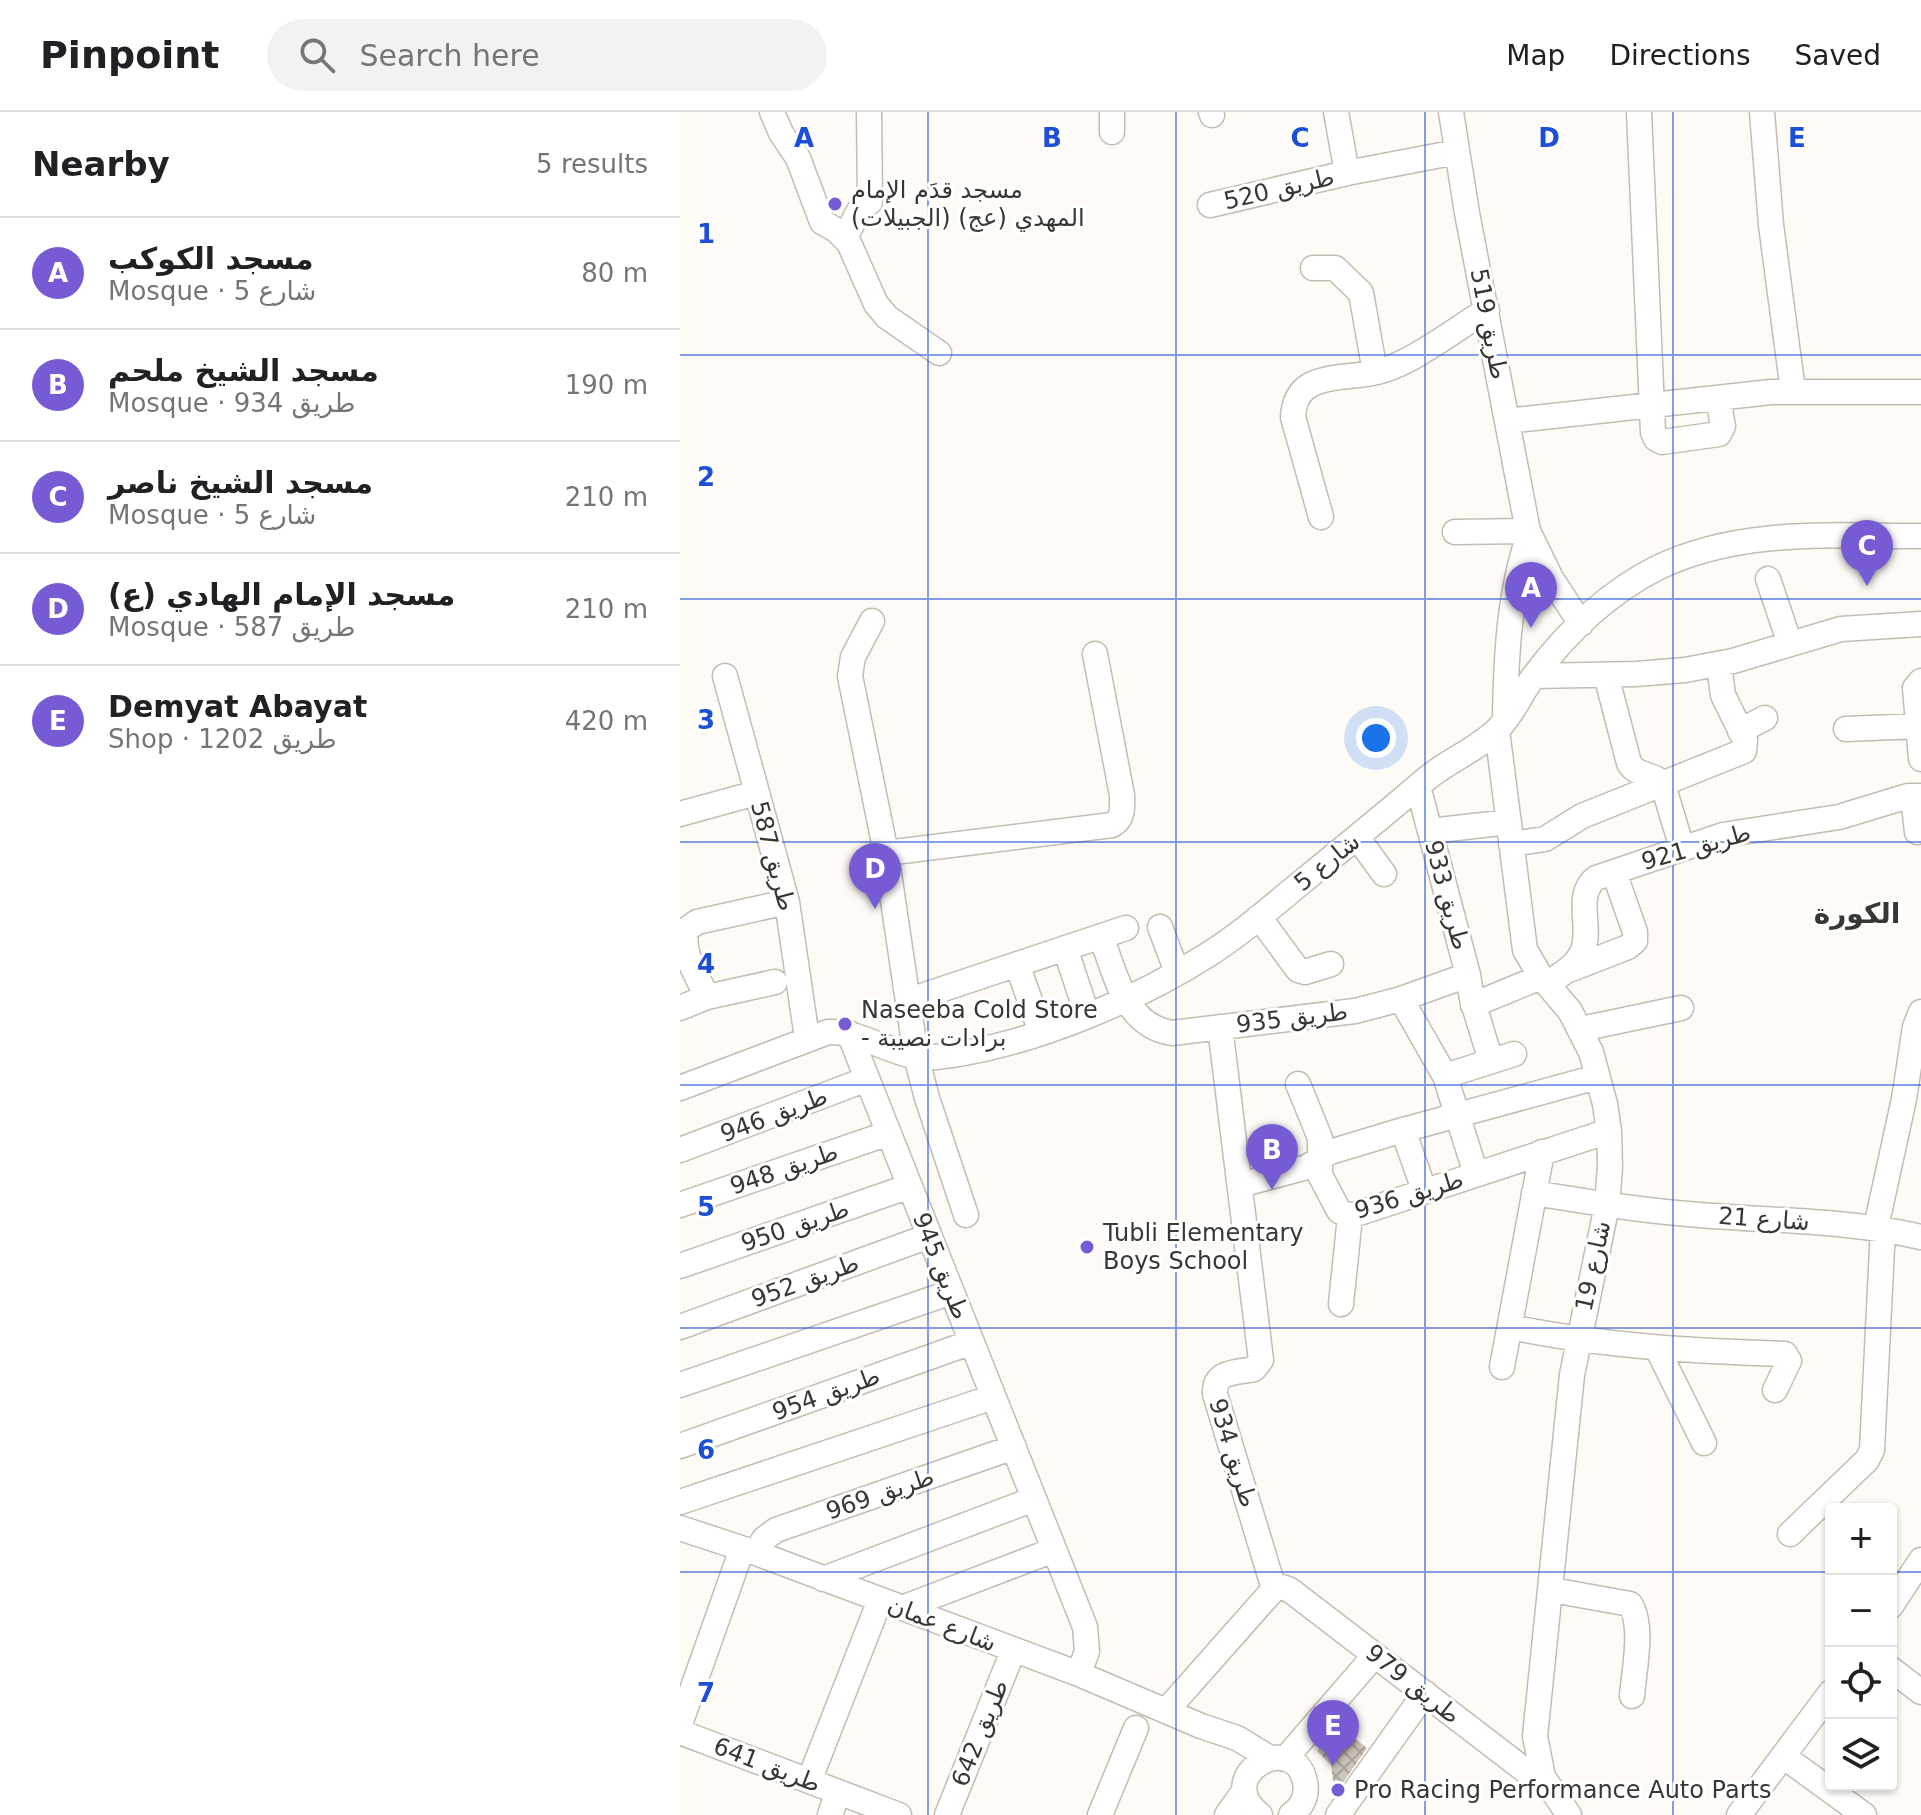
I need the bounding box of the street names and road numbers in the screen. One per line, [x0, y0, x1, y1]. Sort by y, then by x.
street label: طريق 520 [1221, 163, 1337, 215]
street label: طريق 519 [1465, 266, 1513, 382]
street label: طريق 587 [745, 798, 801, 914]
street label: طريق 921 [1638, 818, 1754, 876]
street label: شارع 5 [1289, 827, 1365, 897]
street label: طريق 933 [1419, 837, 1475, 953]
street label: طريق 935 [1234, 997, 1350, 1039]
street label: طريق 946 [716, 1082, 832, 1148]
street label: طريق 948 [726, 1137, 842, 1201]
street label: طريق 936 [1351, 1165, 1467, 1225]
street label: طريق 950 [737, 1194, 853, 1258]
street label: شارع 21 [1717, 1202, 1811, 1236]
street label: طريق 945 [907, 1209, 975, 1323]
street label: شارع 19 [1570, 1218, 1616, 1314]
street label: طريق 952 [747, 1249, 863, 1313]
street label: طريق 954 [768, 1362, 884, 1426]
street label: طريق 934 [1203, 1395, 1263, 1511]
street label: طريق 969 [822, 1462, 938, 1526]
street label: شارع عمان [884, 1590, 1000, 1658]
street label: طريق 979 [1360, 1638, 1466, 1730]
street label: طريق 642 [946, 1676, 1014, 1790]
street label: طريق 641 [709, 1732, 825, 1798]

